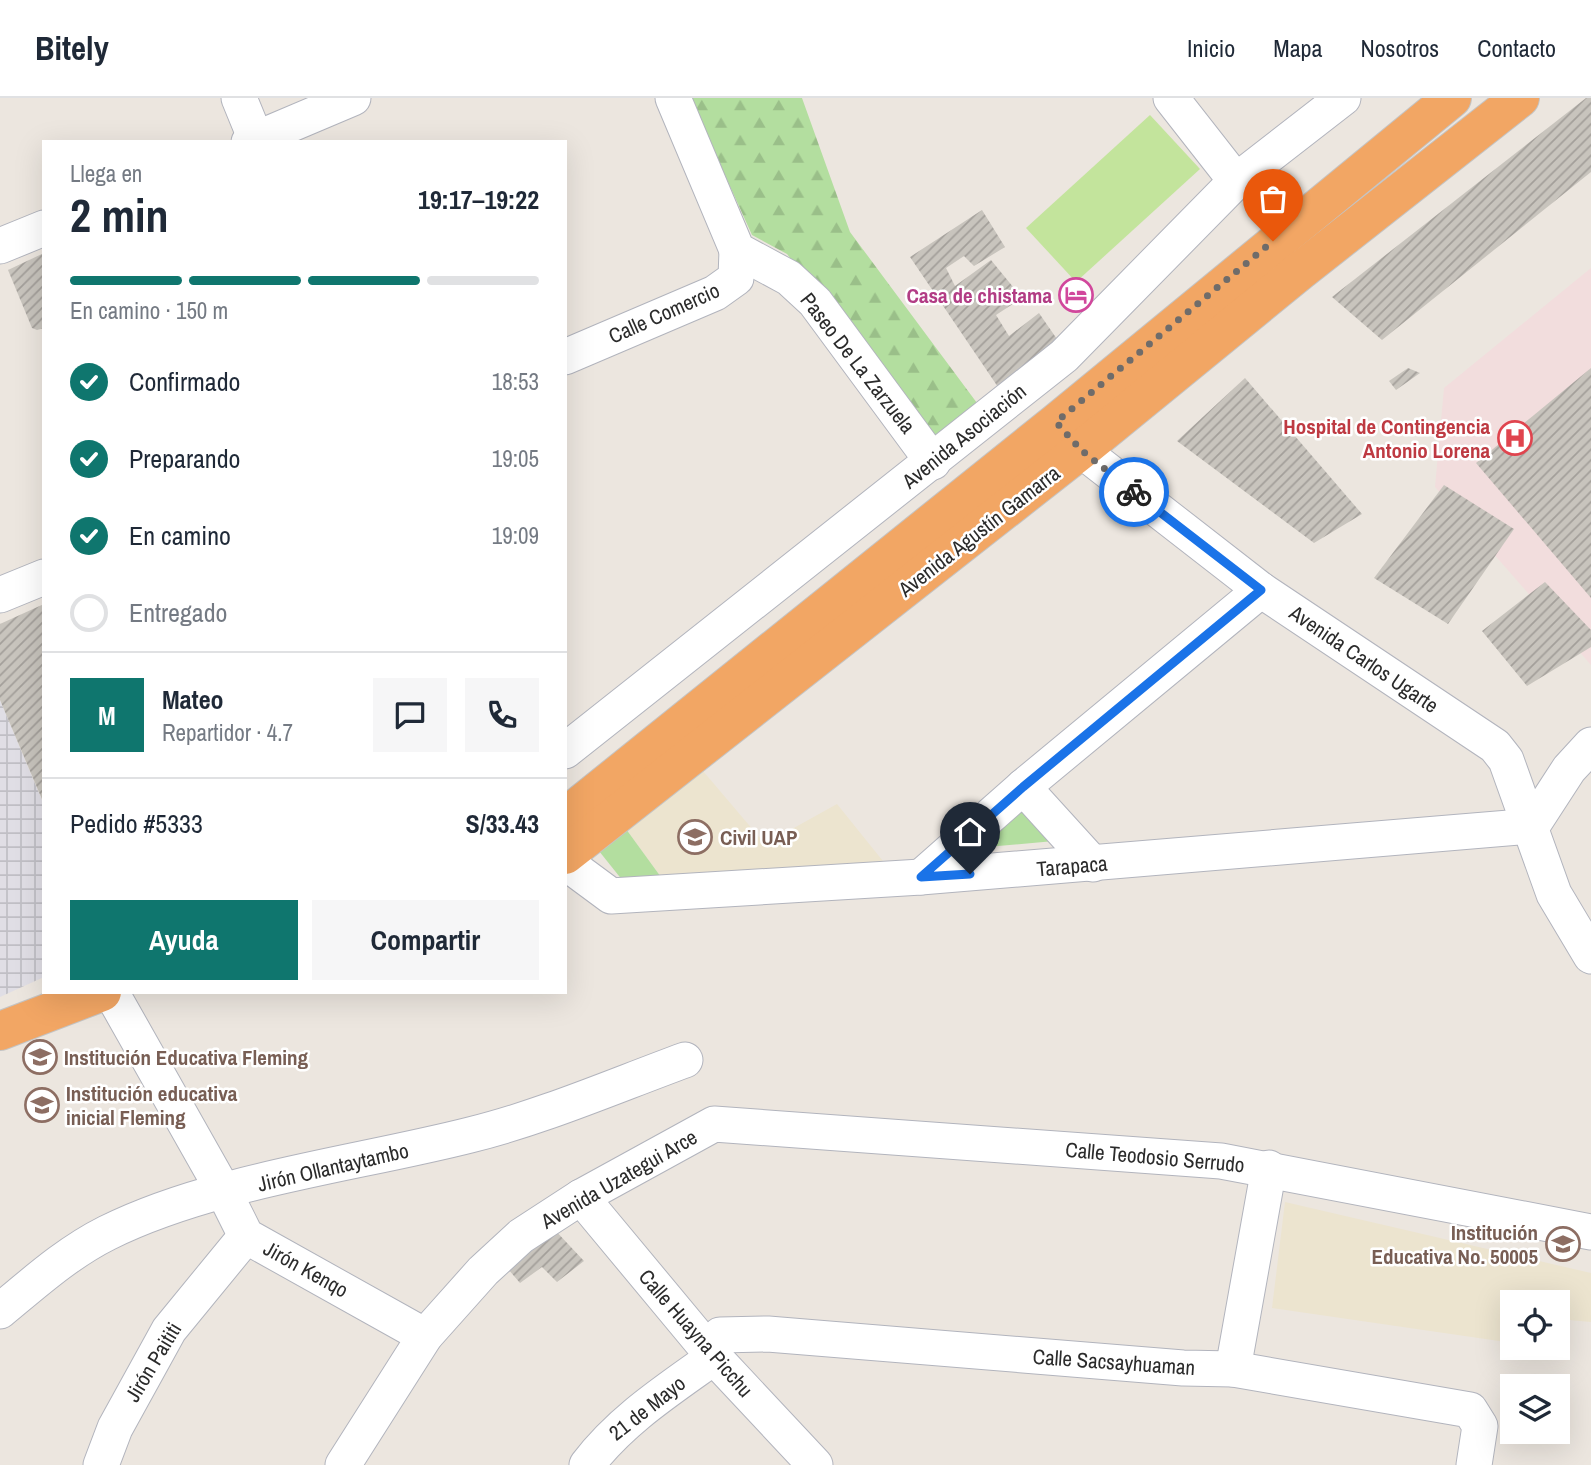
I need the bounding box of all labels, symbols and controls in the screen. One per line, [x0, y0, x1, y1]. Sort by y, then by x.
text: Bitely [35, 26, 109, 70]
text: Inicio [1187, 32, 1235, 64]
text: Mapa [1273, 32, 1322, 64]
text: Nosotros [1360, 32, 1439, 64]
text: Contacto [1477, 32, 1556, 64]
text: Llega en [70, 158, 142, 189]
pin [1243, 169, 1303, 241]
icon: bag [1254, 180, 1292, 218]
text: 19:17–19:22 [418, 182, 539, 217]
text: 2 min [70, 184, 169, 246]
street label: Calle Comercio [604, 276, 724, 350]
hotel icon: Casa de chistama [1057, 276, 1095, 314]
place label: Casa de chistama [907, 281, 1052, 310]
street label: Paseo De La Zarzuela [794, 287, 922, 440]
text: En camino · 150 m [70, 295, 228, 326]
icon: check [70, 363, 108, 401]
text: Confirmado [129, 364, 240, 399]
text: 18:53 [492, 366, 539, 397]
street label: Avenida Asociación [895, 377, 1032, 496]
place label: Hospital de Contingencia Antonio Lorena [1283, 412, 1490, 465]
hospital icon: Hospital de Contingencia Antonio Lorena [1496, 419, 1534, 457]
icon: check [70, 440, 108, 478]
text: Preparando [129, 441, 240, 476]
text: 19:05 [492, 443, 539, 474]
courier [1099, 457, 1169, 527]
street label: Avenida Agustín Gamarra [891, 458, 1066, 604]
icon: bike [1115, 473, 1153, 511]
icon: check [70, 517, 108, 555]
text: En camino [129, 518, 231, 553]
text: 19:09 [492, 520, 539, 551]
text: Entregado [129, 595, 227, 630]
street label: Avenida Carlos Ugarte [1283, 598, 1444, 720]
button: chat [373, 678, 447, 752]
button: phone [465, 678, 539, 752]
text: Mateo [162, 682, 224, 717]
text: M [98, 698, 116, 733]
text: Repartidor · 4.7 [162, 717, 293, 748]
pin [940, 802, 1000, 874]
text: Pedido #5333 [70, 806, 203, 841]
text: S/33.43 [465, 806, 539, 841]
icon: home [951, 813, 989, 851]
school or university icon: Civil UAP [676, 818, 714, 856]
place label: Civil UAP [720, 823, 798, 852]
street label: Tarapaca [1035, 848, 1109, 884]
button: Ayuda [70, 900, 298, 980]
button: Compartir [312, 900, 539, 980]
school or university icon: Institución Educativa Fleming [21, 1038, 59, 1076]
place label: Institución Educativa Fleming [64, 1043, 308, 1072]
place label: Institución educativa inicial Fleming [66, 1079, 238, 1132]
school or university icon: Institución educativa inicial Fleming [23, 1086, 61, 1124]
street label: Avenida Uzategui Arce [535, 1122, 702, 1236]
street label: Calle Teodosio Serrudo [1064, 1135, 1246, 1179]
street label: Jirón Ollantaytambo [255, 1136, 411, 1198]
place label: Institución Educativa No. 50005 [1371, 1218, 1538, 1271]
school or university icon: Institución Educativa No. 50005 [1544, 1225, 1582, 1263]
street label: Jirón Kenqo [258, 1234, 354, 1304]
street label: Calle Huayna Picchu [632, 1263, 760, 1403]
map controls [1500, 1290, 1570, 1444]
button: locate [1500, 1290, 1570, 1360]
street label: Jirón Paititi [118, 1317, 188, 1407]
street label: Calle Sacsayhuaman [1032, 1342, 1196, 1382]
street label: 21 de Mayo [603, 1369, 691, 1447]
button: layers [1500, 1374, 1570, 1444]

